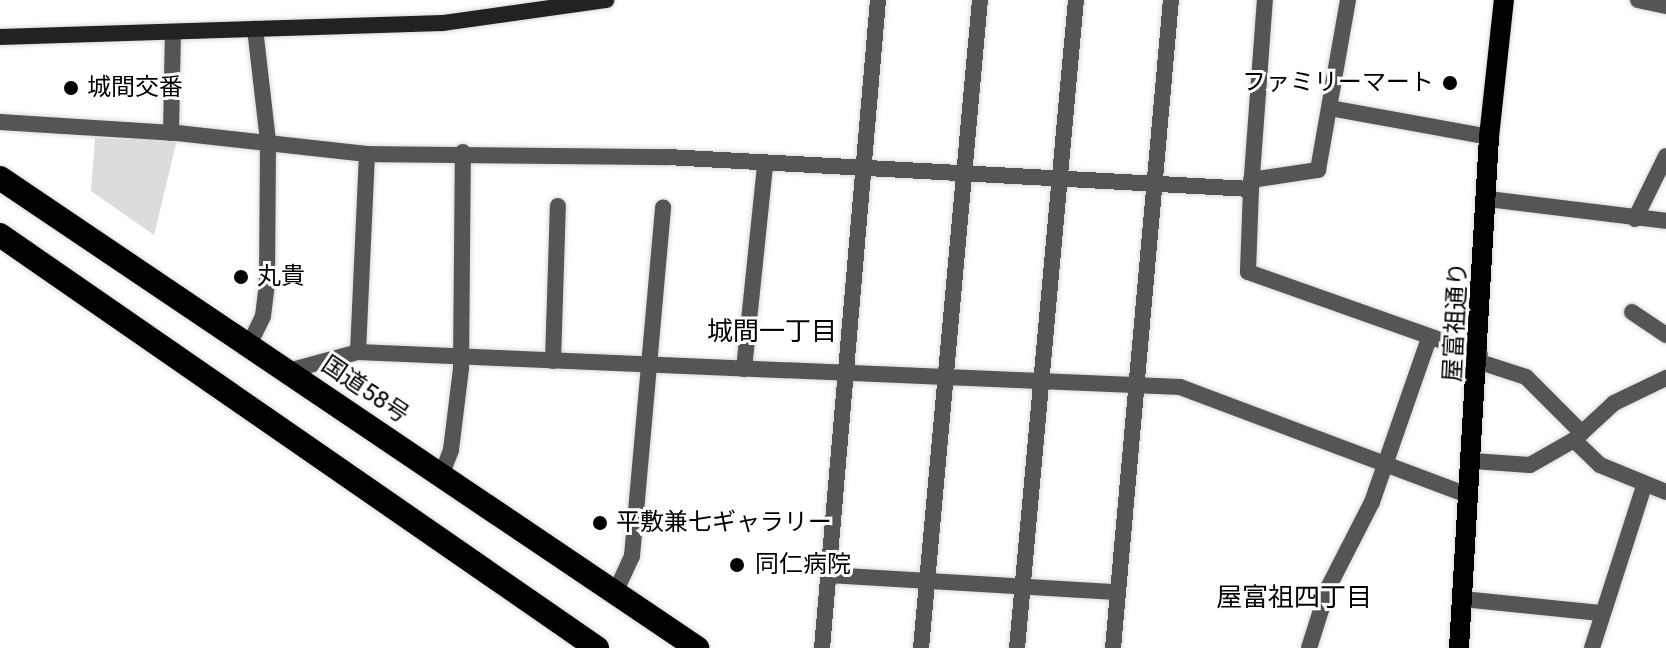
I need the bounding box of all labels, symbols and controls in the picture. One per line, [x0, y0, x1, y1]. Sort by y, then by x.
place label: ファミリーマート [1242, 69, 1434, 97]
place label: 城間交番 [87, 74, 183, 102]
marker: ファミリーマート [1441, 74, 1459, 92]
marker: 城間交番 [62, 79, 80, 97]
street label: 屋富祖通り [1438, 261, 1474, 383]
place label: 丸貴 [257, 263, 305, 291]
marker: 丸貴 [232, 268, 250, 286]
district label: 城間一丁目 [707, 316, 837, 348]
street label: 国道58号 [316, 350, 414, 430]
place label: 平敷兼七ギャラリー [616, 509, 832, 537]
marker: 平敷兼七ギャラリー [591, 514, 609, 532]
place label: 同仁病院 [755, 551, 851, 579]
marker: 同仁病院 [726, 554, 748, 576]
district label: 屋富祖四丁目 [1216, 582, 1372, 614]

